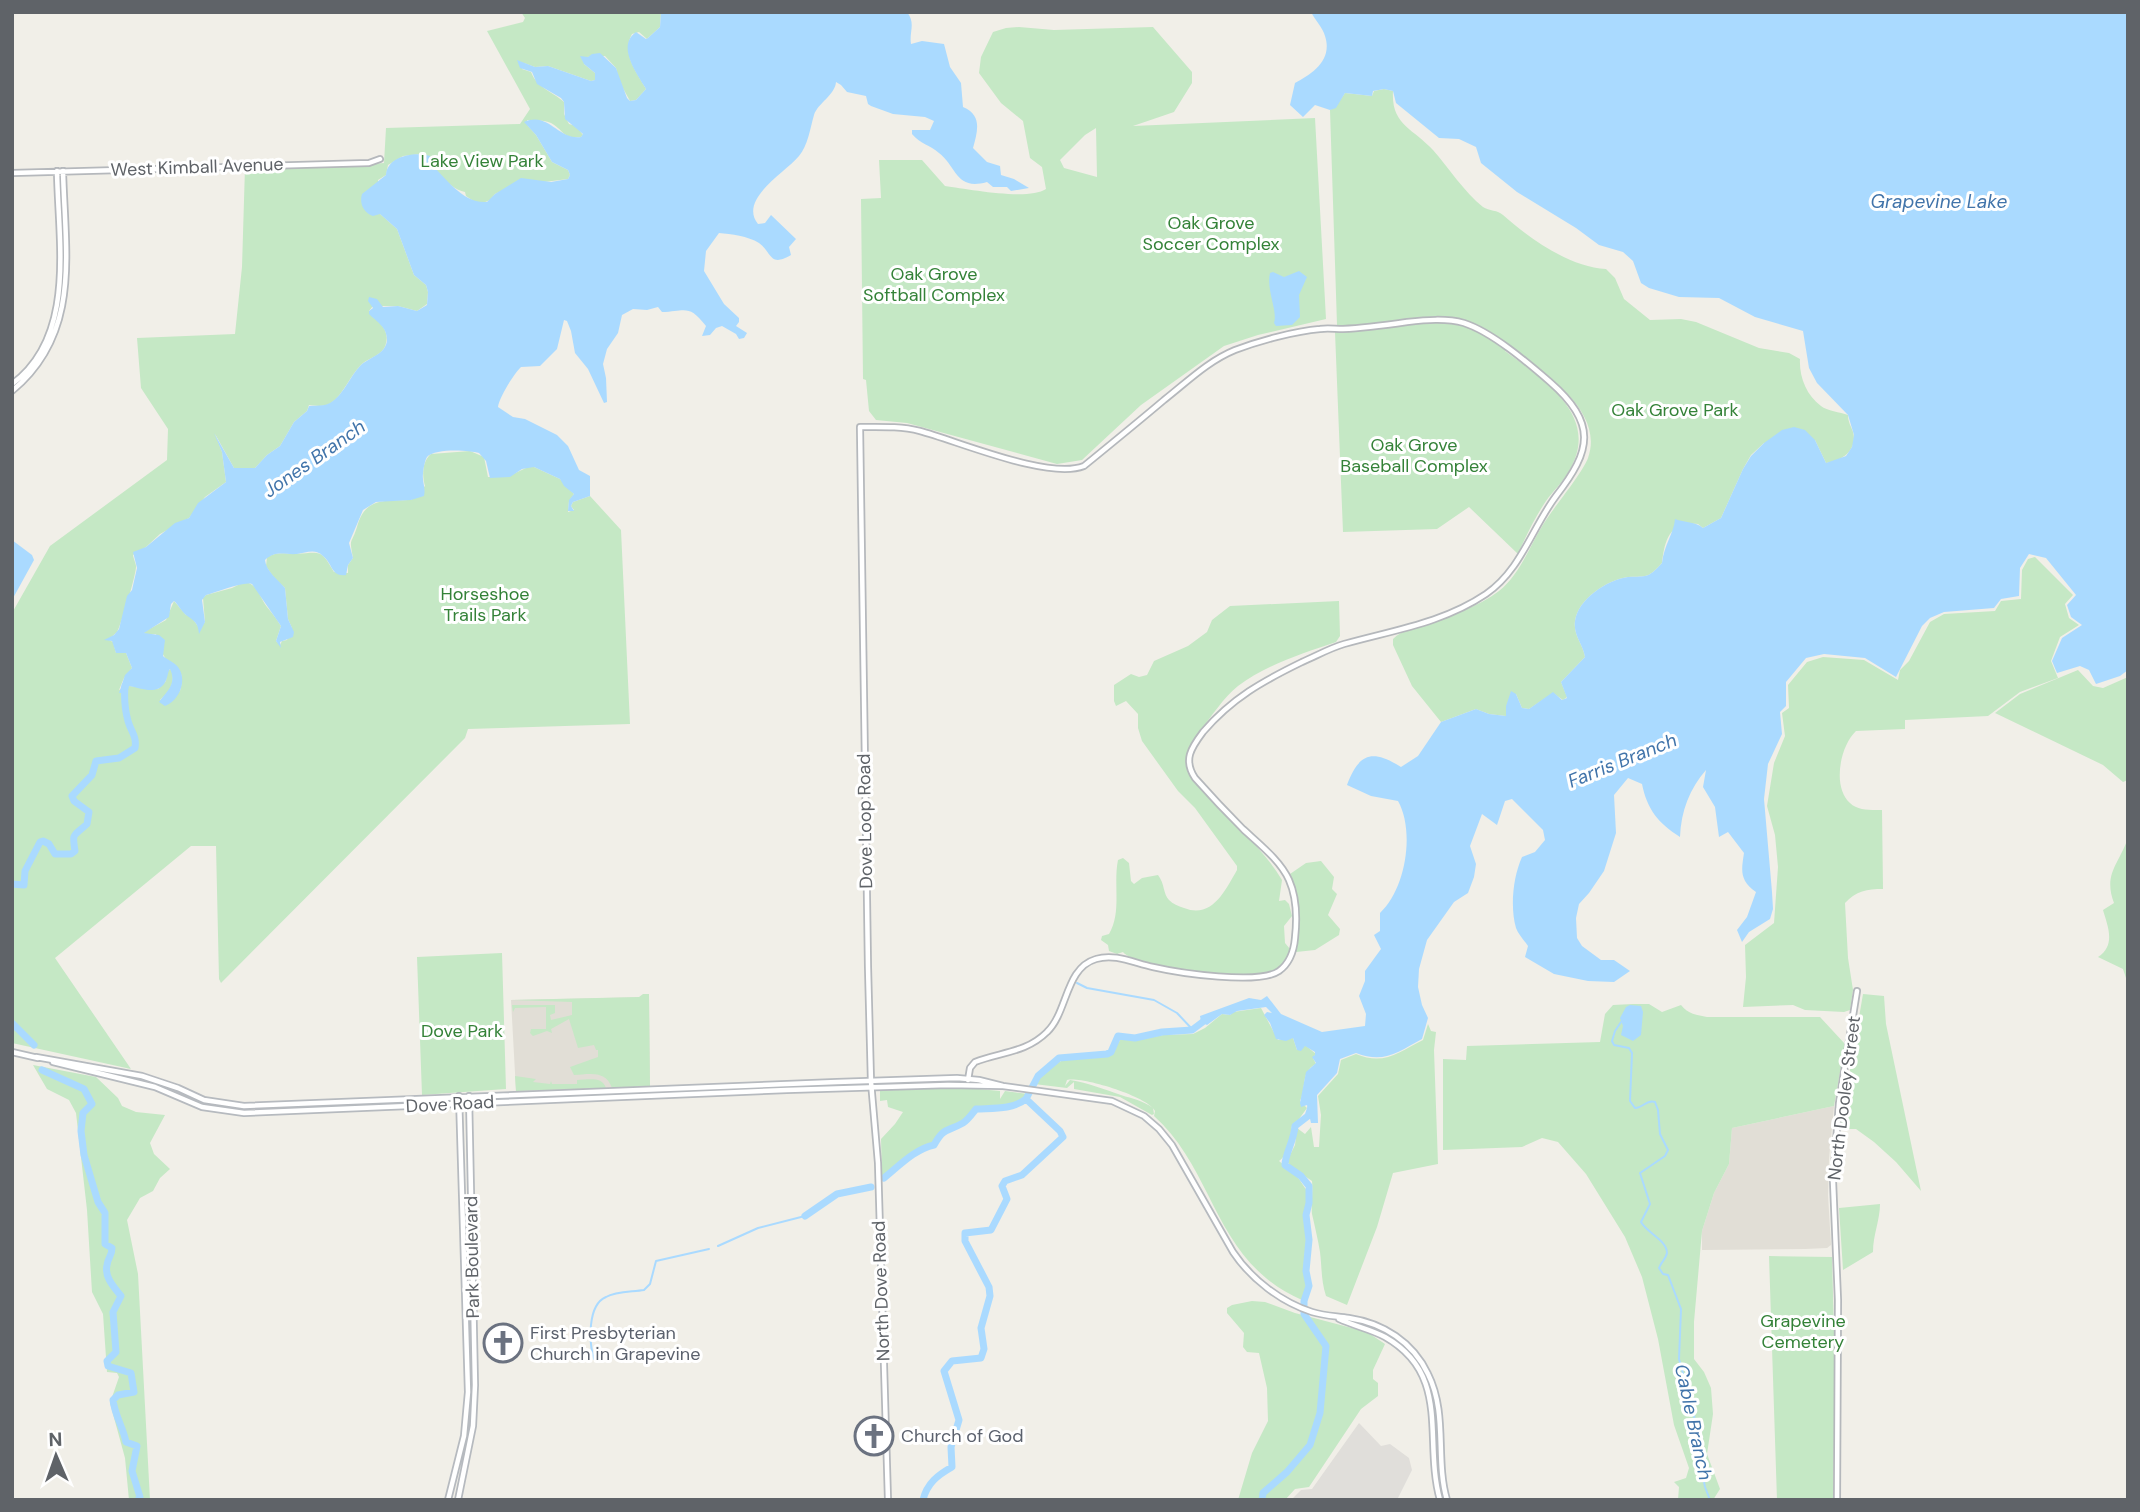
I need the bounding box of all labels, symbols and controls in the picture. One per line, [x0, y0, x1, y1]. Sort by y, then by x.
park label: Lake View Park [420, 149, 544, 173]
street label: West Kimball Avenue [110, 152, 284, 182]
water label: Grapevine Lake [1871, 189, 2008, 214]
park label: Oak Grove Soccer Complex [1142, 211, 1280, 256]
park label: Oak Grove Softball Complex [863, 262, 1005, 307]
park label: Oak Grove Park [1611, 398, 1739, 422]
water label: Jones Branch [258, 414, 370, 503]
park label: Oak Grove Baseball Complex [1340, 433, 1488, 478]
park label: Horseshoe Trails Park [440, 582, 530, 627]
water label: Farris Branch [1564, 727, 1680, 794]
street label: Dove Loop Road [852, 753, 878, 889]
street label: North Dooley Street [1822, 1014, 1866, 1182]
park label: Dove Park [421, 1019, 503, 1043]
street label: Dove Road [405, 1090, 495, 1118]
street label: Park Boulevard [459, 1196, 485, 1318]
street label: North Dove Road [867, 1220, 895, 1362]
park label: Grapevine Cemetery [1760, 1309, 1846, 1354]
place label: First Presbyterian Church in Grapevine [530, 1321, 700, 1366]
church icon: First Presbyterian Church in Grapevine [482, 1322, 524, 1364]
water label: Cable Branch [1669, 1362, 1718, 1483]
church icon: Church of God [853, 1415, 895, 1457]
north arrow [21, 1421, 91, 1491]
place label: Church of God [901, 1424, 1024, 1448]
text: N [48, 1427, 63, 1452]

